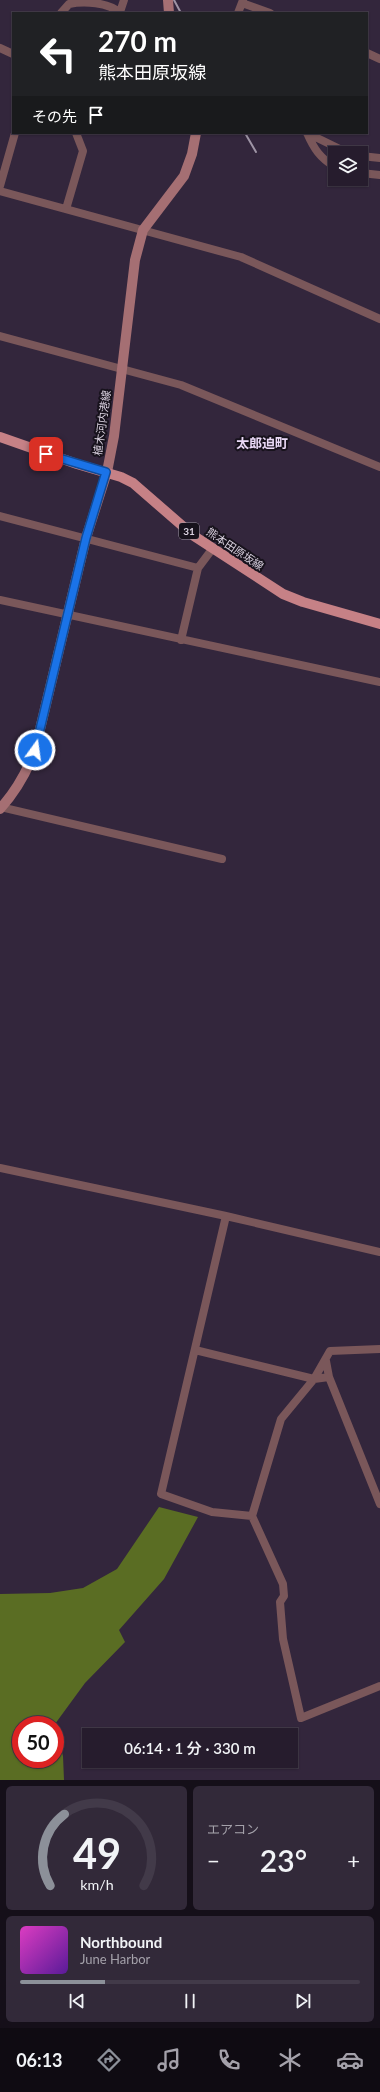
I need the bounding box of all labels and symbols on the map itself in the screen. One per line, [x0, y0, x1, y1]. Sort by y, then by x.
street label: 植木河内港線 [90, 389, 113, 457]
district label: 太郎迫町 [236, 435, 288, 451]
pin [29, 437, 63, 471]
road number: 31 [179, 523, 199, 539]
street label: 熊本田原坂線 [204, 525, 266, 572]
position arrow [14, 729, 56, 771]
speed limit sign: 50 [12, 1716, 64, 1768]

